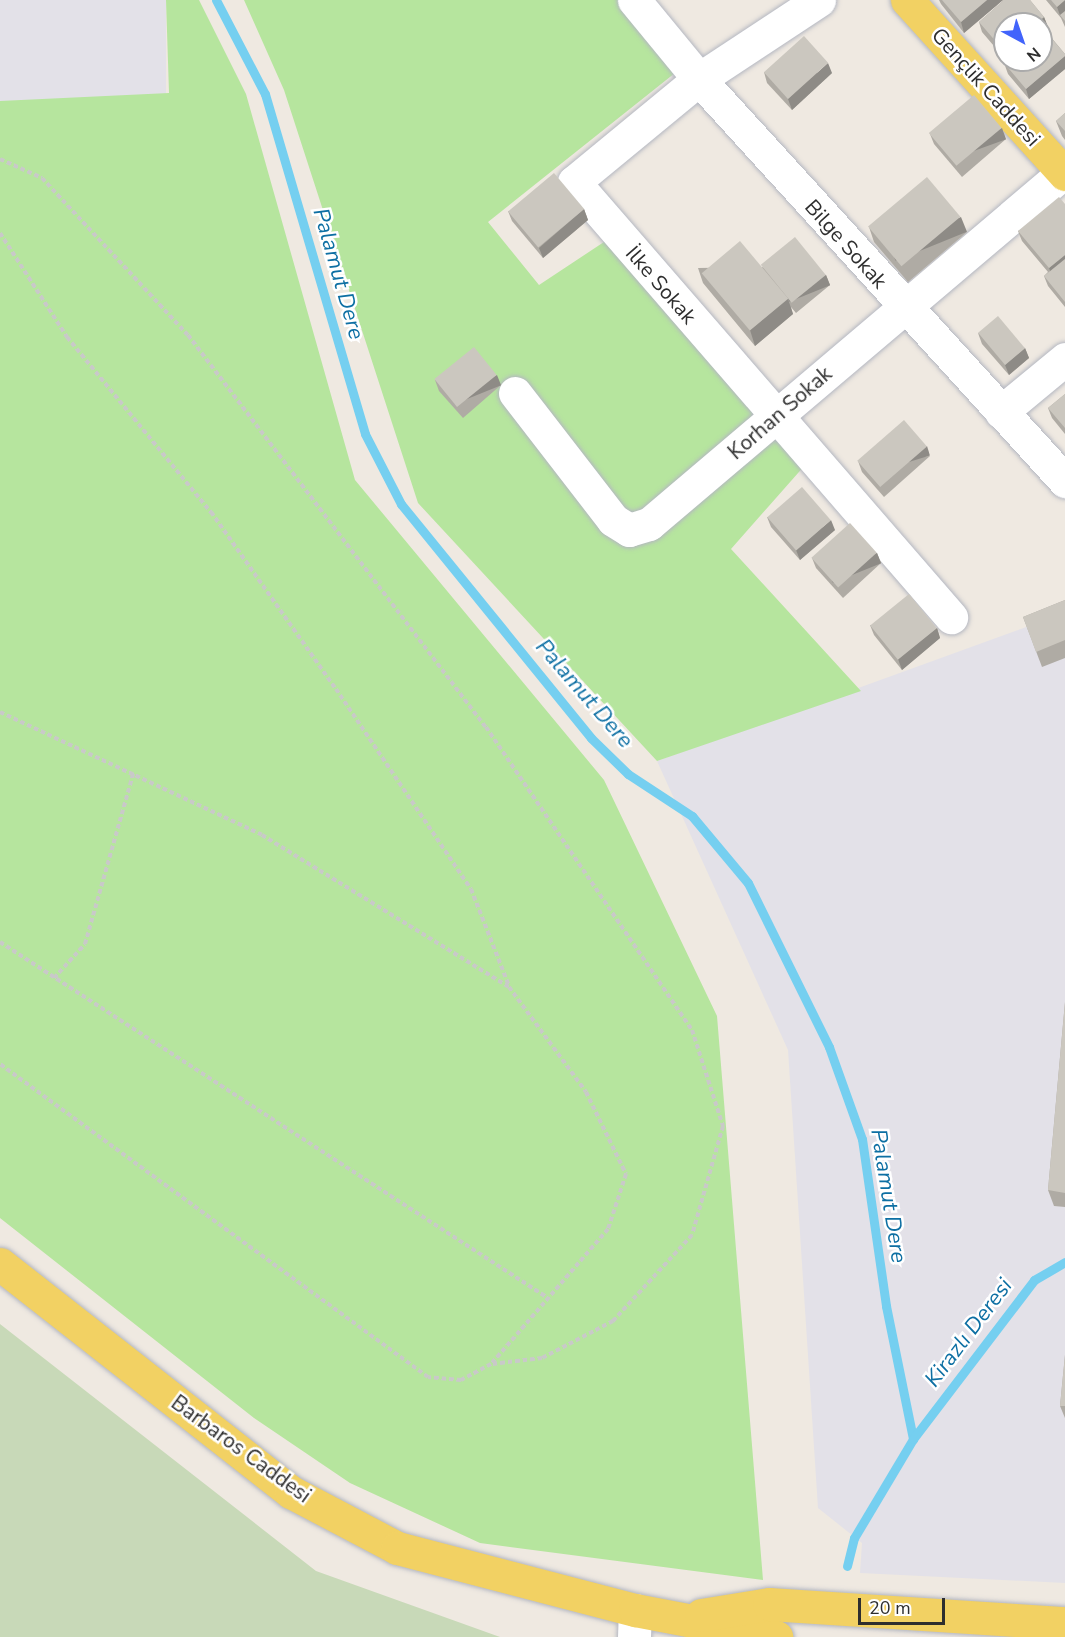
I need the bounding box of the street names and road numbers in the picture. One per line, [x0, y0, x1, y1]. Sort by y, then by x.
street label: Gençlik Caddesi [926, 23, 1046, 151]
street label: Bilge Sokak [800, 194, 892, 294]
street label: İlke Sokak [620, 241, 702, 329]
street label: Korhan Sokak [723, 361, 837, 465]
street label: Barbaros Caddesi [166, 1390, 316, 1508]

